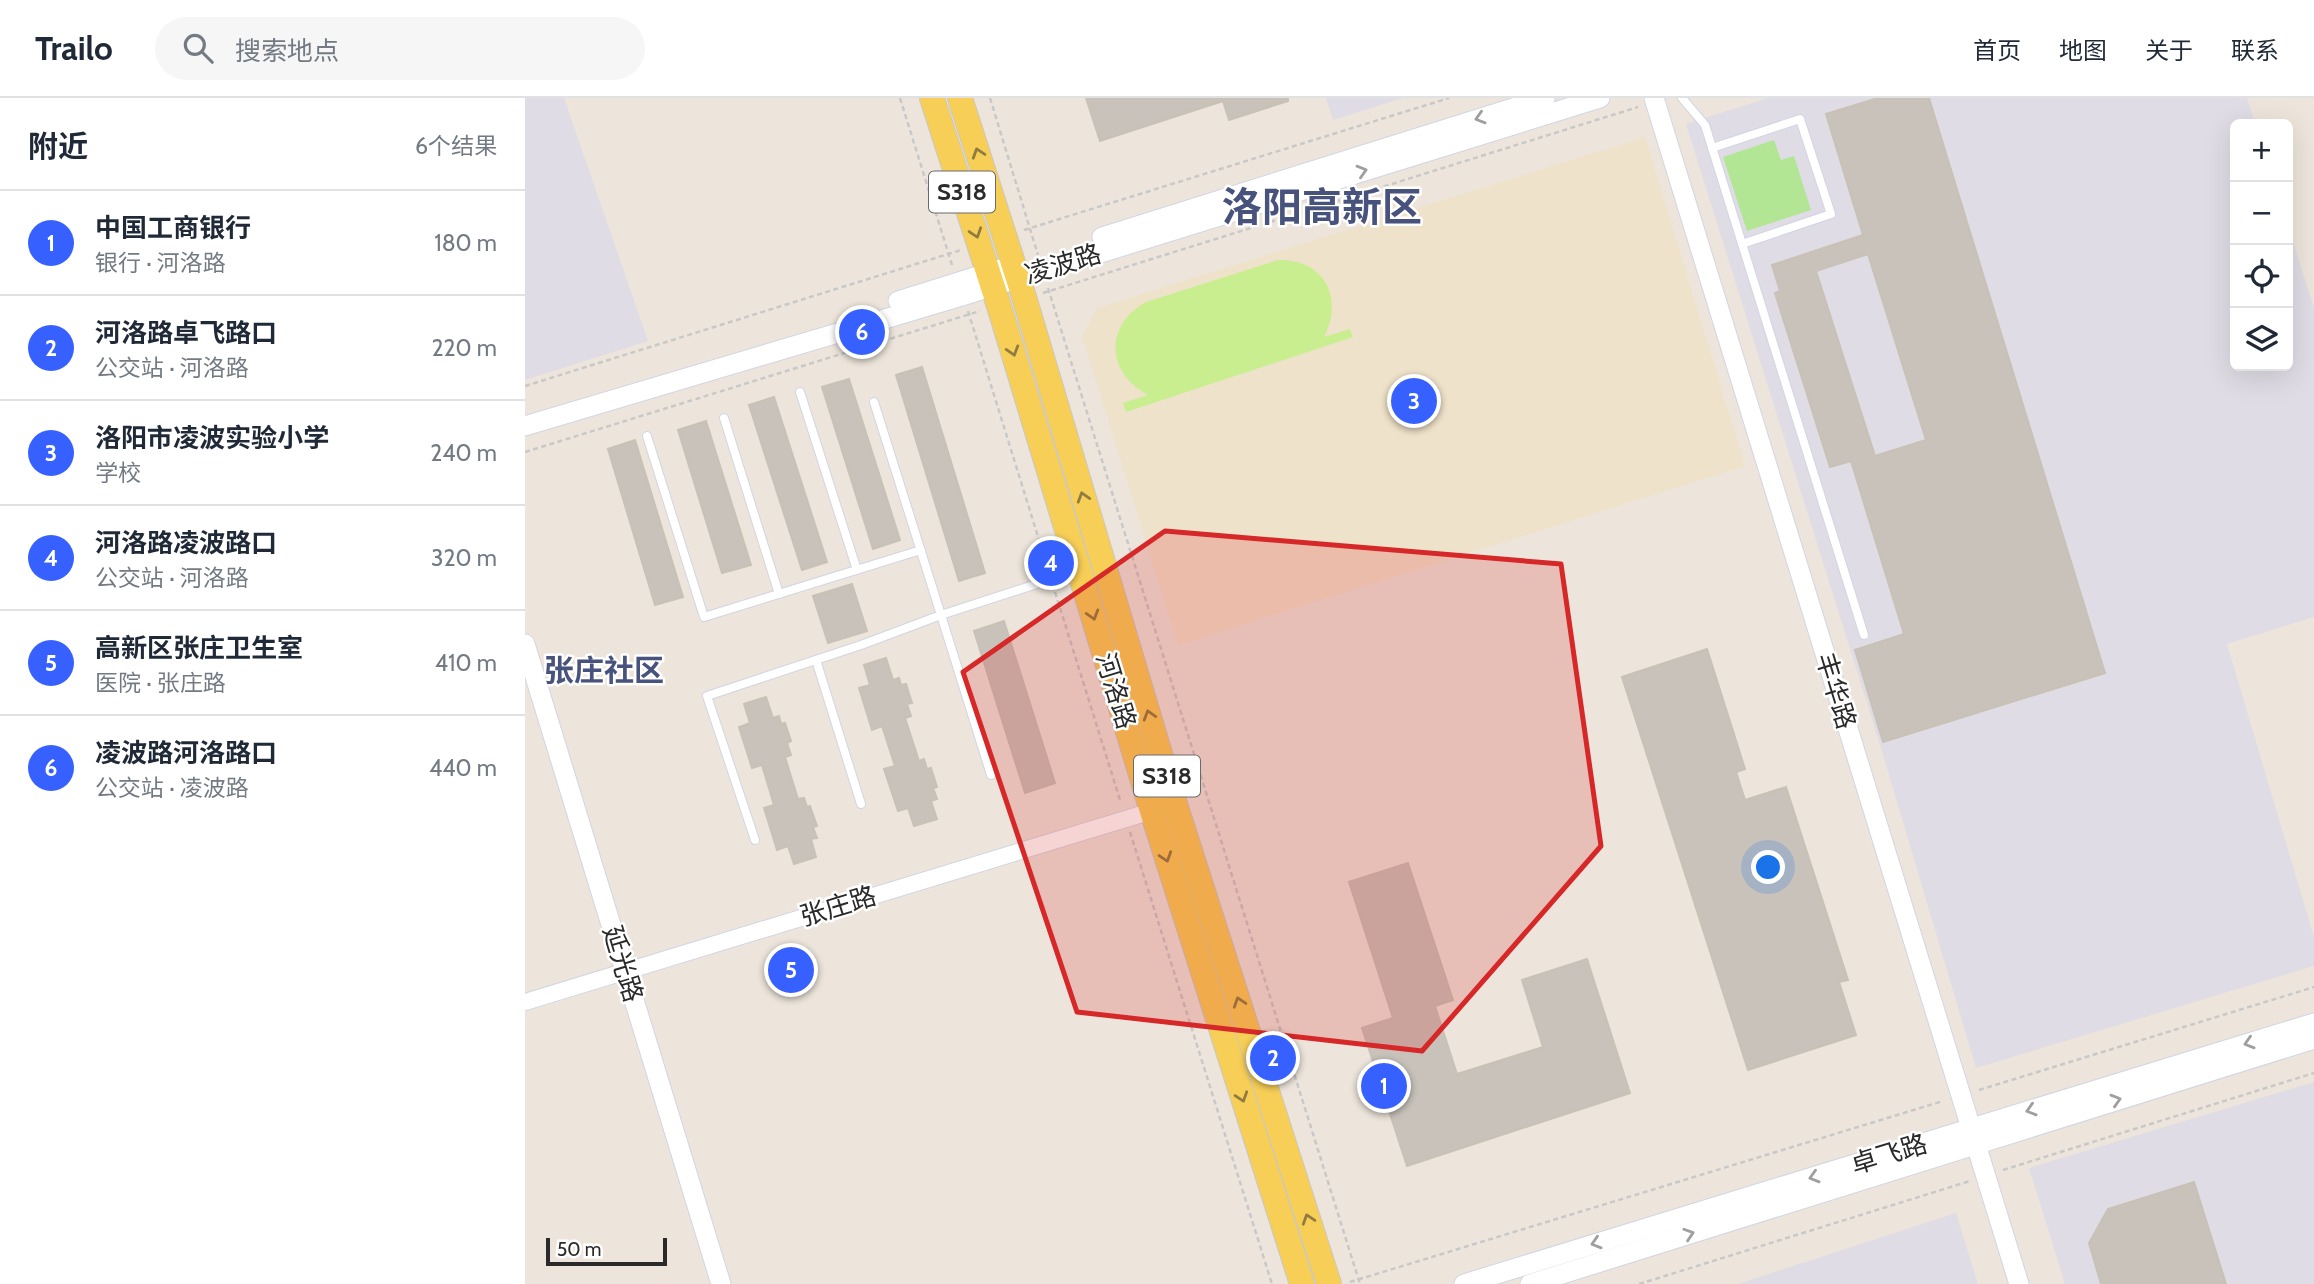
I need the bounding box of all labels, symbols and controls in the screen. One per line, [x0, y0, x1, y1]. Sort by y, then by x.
search box [155, 17, 645, 80]
text: Trailo [35, 28, 113, 68]
icon: search [179, 29, 217, 67]
text: 搜索地点 [235, 35, 339, 67]
text: 首页 [1973, 36, 2021, 65]
text: 地图 [2059, 36, 2107, 65]
text: 关于 [2145, 36, 2193, 65]
text: 联系 [2231, 36, 2279, 65]
one-way arrow [1474, 110, 1486, 125]
map controls [2230, 119, 2293, 371]
button: + [2230, 119, 2293, 182]
text: 附近 [28, 128, 88, 165]
text: 6个结果 [415, 132, 497, 160]
one-way arrow [971, 148, 986, 160]
one-way arrow [1355, 165, 1367, 180]
road number: S318 [929, 172, 995, 212]
district label: 洛阳高新区 [1222, 182, 1422, 231]
button: − [2230, 182, 2293, 245]
text: 中国工商银行 [95, 212, 251, 244]
one-way arrow [968, 226, 982, 238]
text: 1 [47, 229, 55, 257]
text: 180 m [434, 229, 497, 257]
street label: 凌波路 [1021, 237, 1105, 291]
button: locate [2230, 245, 2293, 308]
text: 银行 · 河洛路 [95, 249, 226, 277]
pin: 6 [839, 306, 885, 358]
button: layers [2230, 308, 2293, 371]
text: 河洛路卓飞路口 [95, 317, 277, 349]
text: 2 [45, 334, 57, 362]
text: 220 m [431, 334, 497, 362]
one-way arrow [1004, 345, 1019, 357]
text: 公交站 · 河洛路 [95, 354, 249, 382]
pin: 3 [1391, 375, 1437, 427]
text: 洛阳市凌波实验小学 [95, 422, 329, 454]
text: 3 [45, 439, 57, 467]
text: 240 m [430, 439, 497, 467]
text: 学校 [95, 459, 141, 487]
one-way arrow [1077, 491, 1092, 503]
text: 河洛路凌波路口 [95, 527, 277, 559]
pin: 4 [1028, 537, 1074, 589]
text: 4 [44, 544, 58, 572]
text: 320 m [431, 544, 497, 572]
text: 公交站 · 河洛路 [95, 564, 249, 592]
one-way arrow [1084, 609, 1099, 621]
text: 高新区张庄卫生室 [95, 632, 303, 664]
text: 5 [45, 649, 57, 677]
text: 410 m [435, 649, 497, 677]
street label: 河洛路 [1089, 649, 1143, 733]
street label: 丰华路 [1809, 649, 1863, 733]
district label: 张庄社区 [544, 652, 664, 689]
text: 医院 · 张庄路 [95, 669, 226, 697]
one-way arrow [1142, 709, 1157, 721]
text: 凌波路河洛路口 [95, 737, 277, 769]
text: 6 [45, 754, 57, 782]
text: 440 m [429, 754, 497, 782]
road number: S318 [1134, 756, 1200, 796]
text: 公交站 · 凌波路 [95, 774, 249, 802]
one-way arrow [1158, 850, 1173, 862]
your location [1751, 850, 1785, 884]
street label: 张庄路 [796, 879, 880, 933]
street label: 延光路 [596, 922, 650, 1006]
pin: 5 [768, 944, 814, 996]
one-way arrow [1232, 997, 1247, 1009]
pin: 2 [1250, 1032, 1296, 1084]
one-way arrow [2243, 1035, 2255, 1050]
pin: 1 [1361, 1060, 1407, 1112]
one-way arrow [1234, 1090, 1249, 1102]
one-way arrow [2110, 1094, 2122, 1109]
one-way arrow [2026, 1101, 2038, 1116]
street label: 卓飞路 [1847, 1127, 1931, 1181]
one-way arrow [1808, 1168, 1820, 1183]
one-way arrow [1302, 1213, 1316, 1226]
one-way arrow [1682, 1228, 1694, 1242]
scale bar [546, 1235, 667, 1267]
one-way arrow [1591, 1235, 1603, 1250]
text: 50 m [557, 1238, 601, 1261]

